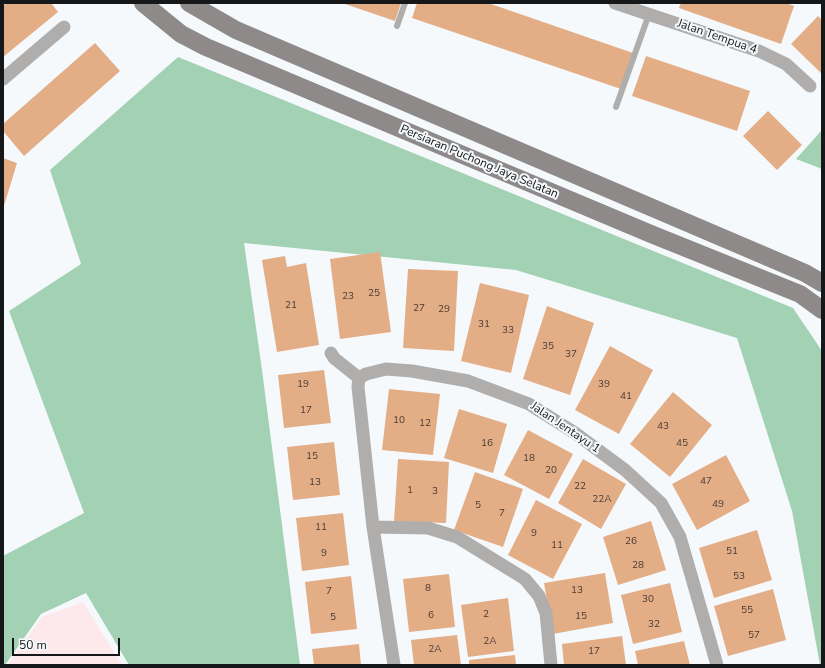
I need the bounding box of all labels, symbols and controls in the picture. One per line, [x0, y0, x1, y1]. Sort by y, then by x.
street label: Jalan Tempua 4 [675, 17, 759, 57]
street label: Persiaran Puchong Jaya Selatan [398, 122, 560, 202]
house number: 25 [368, 288, 380, 300]
house number: 23 [342, 291, 354, 303]
house number: 21 [285, 300, 297, 312]
house number: 27 [413, 303, 425, 315]
house number: 29 [438, 304, 450, 316]
house number: 31 [478, 319, 490, 331]
house number: 33 [502, 325, 514, 337]
house number: 35 [542, 341, 554, 353]
house number: 37 [565, 349, 577, 361]
house number: 19 [297, 379, 309, 391]
house number: 39 [598, 379, 610, 391]
house number: 41 [620, 391, 632, 403]
street label: Jalan Jentayu 1 [527, 399, 603, 457]
house number: 17 [300, 405, 312, 417]
house number: 10 [393, 415, 405, 427]
house number: 12 [419, 418, 431, 430]
house number: 43 [657, 421, 669, 433]
house number: 16 [481, 438, 493, 450]
house number: 45 [676, 438, 688, 450]
house number: 15 [306, 451, 318, 463]
house number: 18 [523, 453, 535, 465]
house number: 20 [545, 465, 557, 477]
house number: 47 [700, 476, 712, 488]
house number: 13 [309, 477, 321, 489]
house number: 22 [574, 481, 586, 493]
house number: 1 [407, 485, 413, 497]
house number: 3 [432, 486, 438, 498]
house number: 22A [592, 494, 612, 506]
house number: 49 [712, 499, 724, 511]
house number: 5 [475, 500, 481, 512]
house number: 7 [499, 508, 505, 520]
house number: 11 [315, 522, 327, 534]
house number: 9 [531, 528, 537, 540]
house number: 26 [625, 536, 637, 548]
house number: 11 [551, 540, 563, 552]
house number: 51 [726, 546, 738, 558]
house number: 9 [321, 548, 327, 560]
house number: 28 [632, 560, 644, 572]
house number: 53 [733, 571, 745, 583]
house number: 8 [425, 583, 431, 595]
house number: 13 [571, 585, 583, 597]
house number: 7 [326, 586, 332, 598]
house number: 30 [642, 594, 654, 606]
house number: 55 [741, 605, 753, 617]
house number: 2 [483, 609, 489, 621]
house number: 6 [428, 610, 434, 622]
house number: 15 [575, 611, 587, 623]
house number: 5 [330, 612, 336, 624]
house number: 32 [648, 619, 660, 631]
scale bar [14, 630, 122, 656]
house number: 57 [748, 630, 760, 642]
house number: 2A [483, 636, 497, 648]
text: 50 m [19, 637, 47, 653]
house number: 2A [428, 644, 442, 656]
house number: 17 [588, 646, 600, 658]

